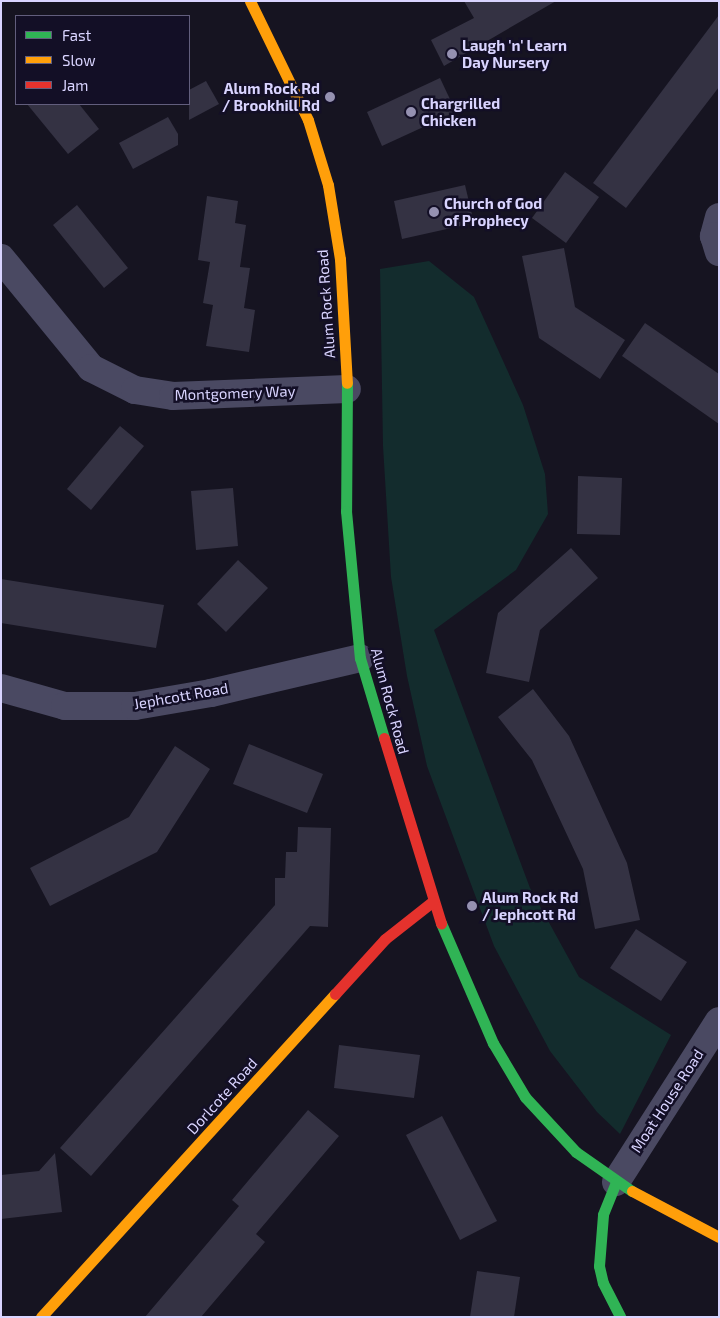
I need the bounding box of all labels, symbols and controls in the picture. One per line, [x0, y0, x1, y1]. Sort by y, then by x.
legend [15, 15, 190, 105]
text: Fast [62, 26, 91, 44]
place label: Laugh 'n' Learn Day Nursery [462, 36, 567, 71]
marker: Laugh 'n' Learn Day Nursery [446, 48, 458, 60]
text: Slow [62, 51, 96, 69]
text: Jam [62, 76, 88, 94]
place label: Alum Rock Rd / Brookhill Rd [222, 79, 320, 114]
marker: Alum Rock Rd / Brookhill Rd [324, 91, 336, 103]
place label: Chargrilled Chicken [421, 94, 500, 129]
marker: Chargrilled Chicken [405, 106, 417, 118]
place label: Church of God of Prophecy [444, 194, 543, 229]
marker: Church of God of Prophecy [428, 206, 440, 218]
street label: Alum Rock Road [313, 249, 339, 359]
street label: Montgomery Way [174, 382, 296, 404]
street label: Alum Rock Road [367, 646, 413, 756]
street label: Jephcott Road [132, 679, 230, 713]
place label: Alum Rock Rd / Jephcott Rd [482, 888, 578, 923]
marker: Alum Rock Rd / Jephcott Rd [466, 900, 478, 912]
street label: Moat House Road [627, 1046, 707, 1156]
street label: Dorlcote Road [183, 1054, 261, 1138]

